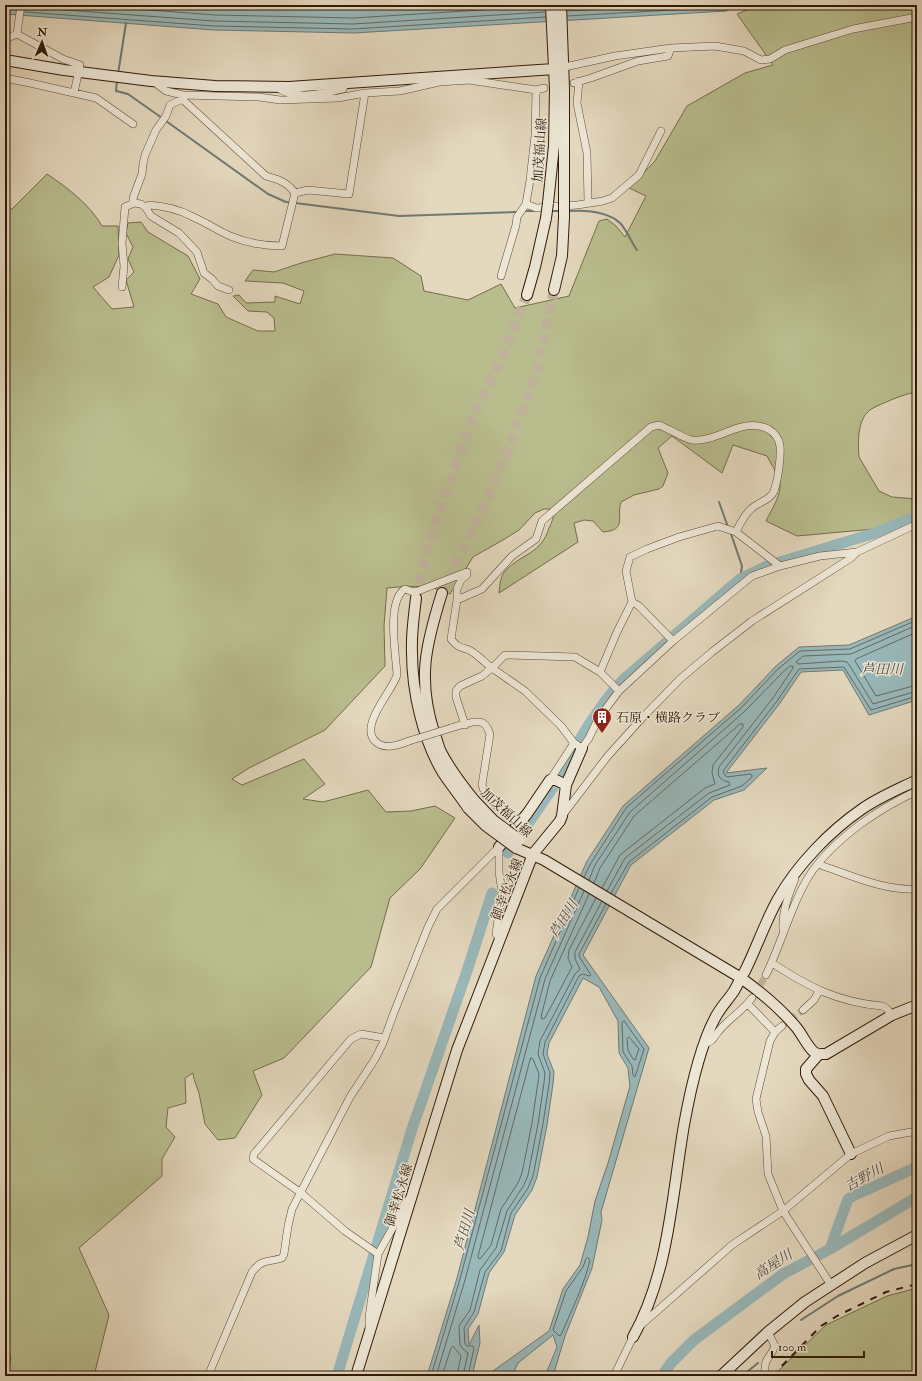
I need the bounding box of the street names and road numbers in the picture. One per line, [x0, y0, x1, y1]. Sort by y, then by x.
street label: 加茂福山線 [530, 117, 550, 183]
street label: 加茂福山線 [477, 785, 536, 841]
street label: 御幸松永線 [488, 856, 526, 923]
street label: 御幸松永線 [382, 1162, 416, 1229]

